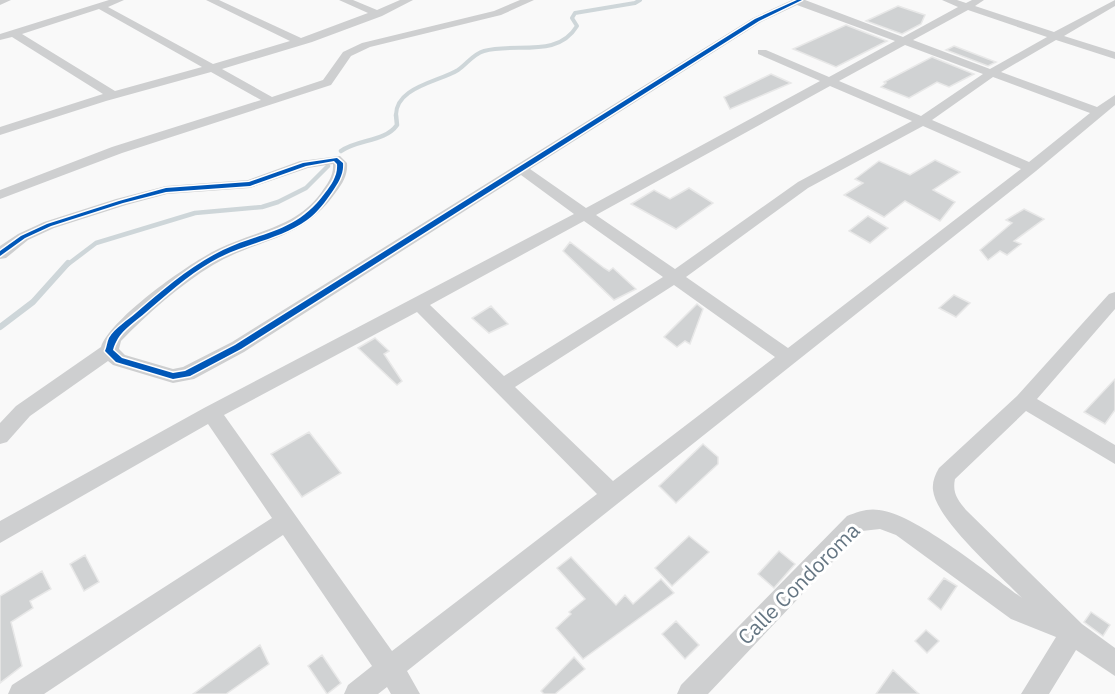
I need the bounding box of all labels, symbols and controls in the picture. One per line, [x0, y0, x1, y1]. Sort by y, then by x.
street label: Calle Condoroma [731, 516, 865, 650]

